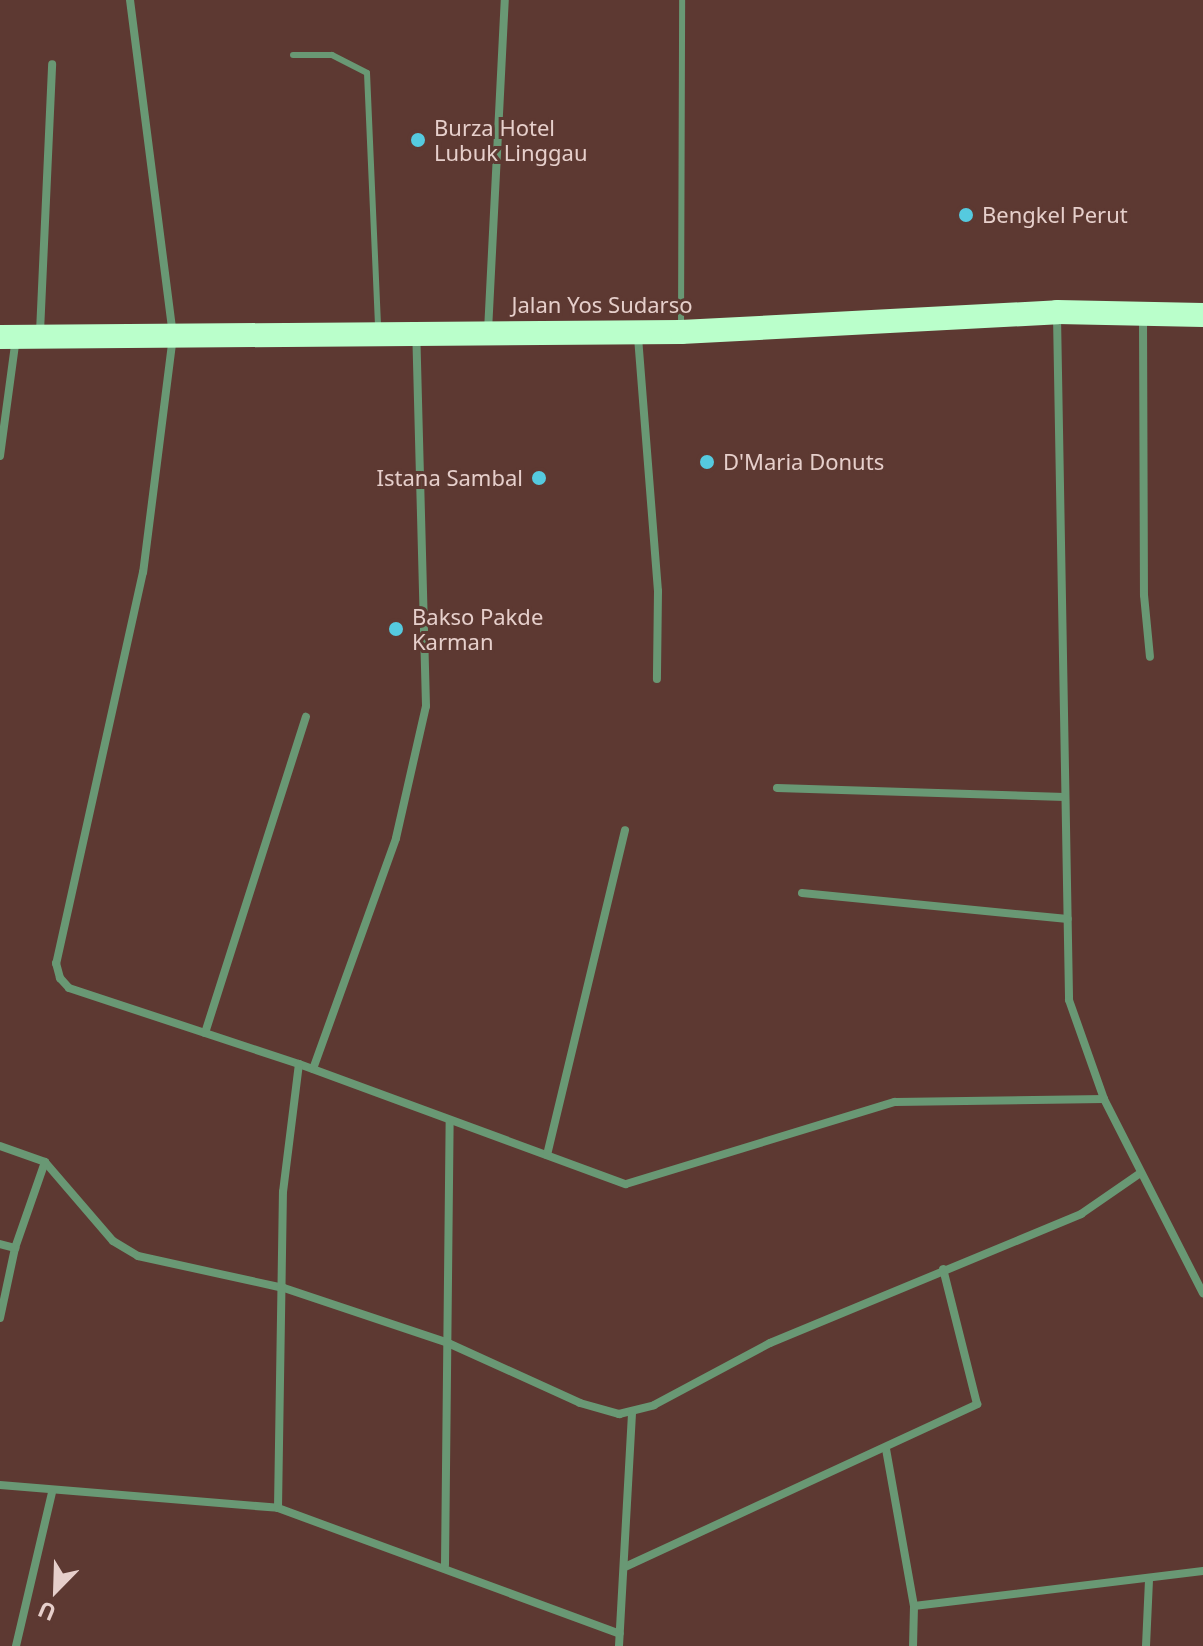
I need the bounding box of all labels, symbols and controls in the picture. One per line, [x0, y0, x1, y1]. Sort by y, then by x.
place label: Burza Hotel Lubuk Linggau [434, 114, 588, 166]
marker: Burza Hotel Lubuk Linggau [409, 131, 427, 149]
place label: Bengkel Perut [982, 202, 1128, 228]
marker: Bengkel Perut [957, 206, 975, 224]
street label: Jalan Yos Sudarso [511, 292, 693, 318]
place label: D'Maria Donuts [723, 449, 884, 475]
marker: D'Maria Donuts [698, 453, 716, 471]
place label: Istana Sambal [377, 465, 523, 491]
marker: Istana Sambal [530, 469, 548, 487]
place label: Bakso Pakde Karman [412, 603, 543, 654]
marker: Bakso Pakde Karman [387, 620, 405, 638]
north arrow [16, 1550, 96, 1630]
text: U [33, 1595, 60, 1629]

